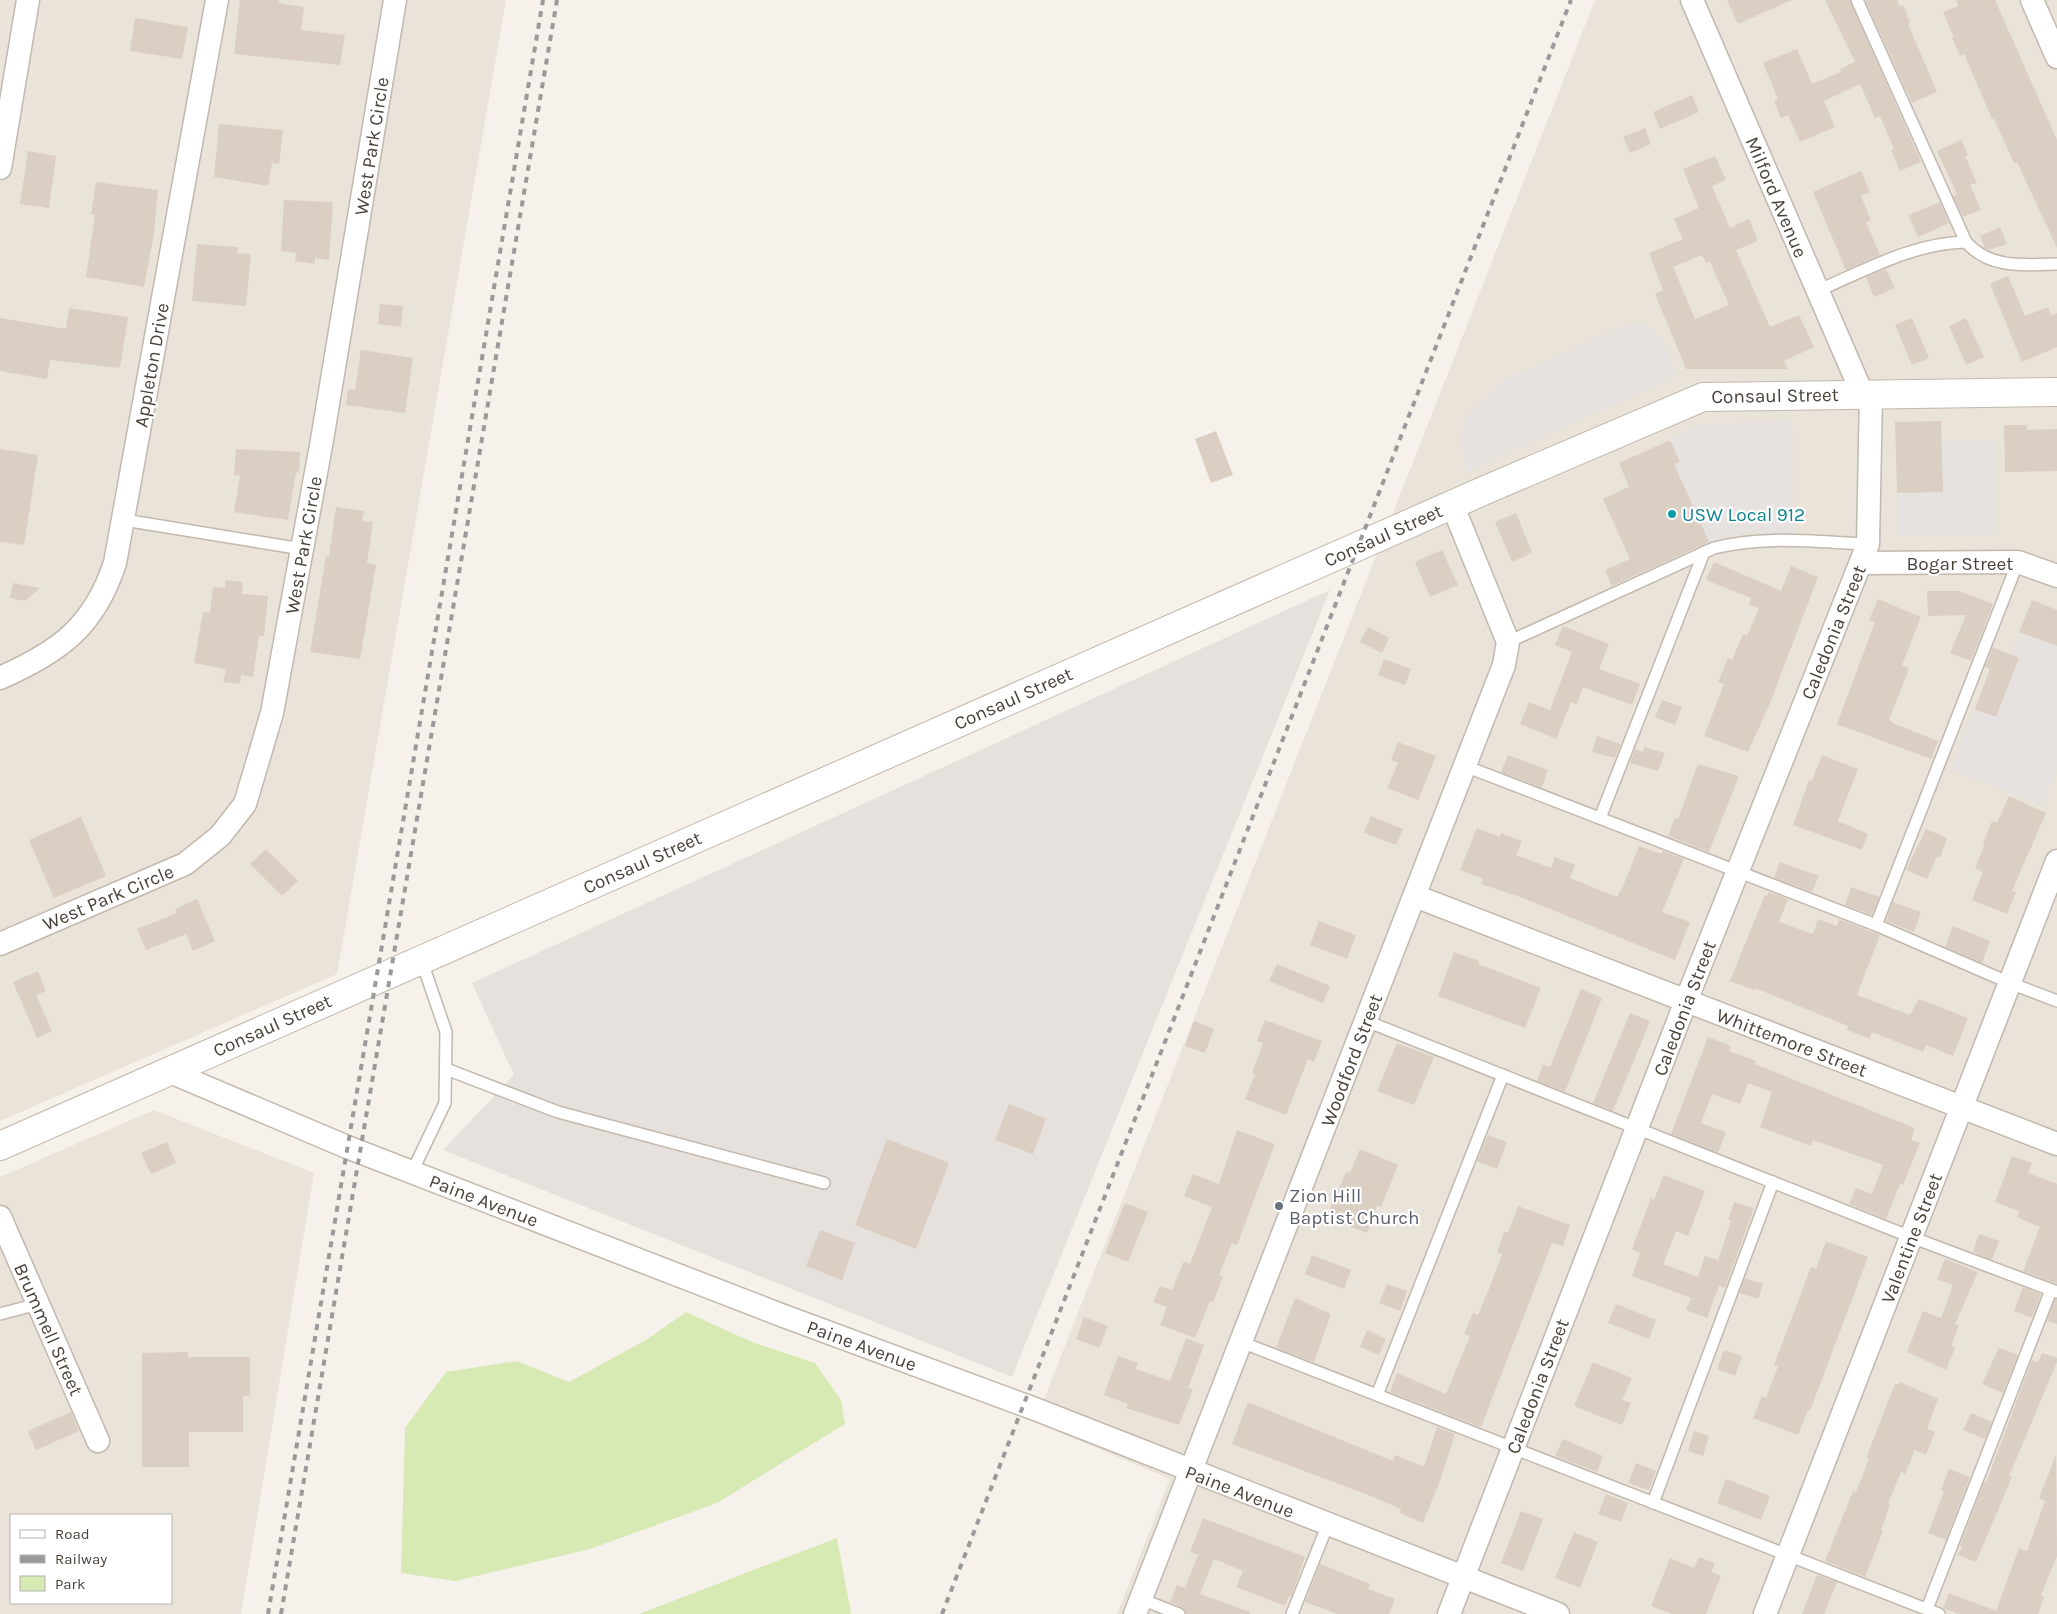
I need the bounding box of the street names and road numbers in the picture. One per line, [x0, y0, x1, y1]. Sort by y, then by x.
street label: West Park Circle [350, 75, 394, 217]
street label: Milford Avenue [1741, 134, 1811, 261]
street label: Appleton Drive [130, 301, 174, 429]
street label: Consaul Street [1711, 384, 1839, 408]
street label: West Park Circle [281, 474, 327, 616]
street label: Consaul Street [1321, 500, 1446, 572]
street label: Bogar Street [1907, 553, 2013, 575]
street label: Caledonia Street [1797, 562, 1871, 703]
street label: Consaul Street [951, 663, 1076, 735]
street label: Consaul Street [580, 827, 705, 899]
street label: West Park Circle [40, 860, 177, 935]
street label: Caledonia Street [1649, 938, 1721, 1079]
street label: Consaul Street [210, 990, 335, 1062]
street label: Woodford Street [1317, 991, 1387, 1130]
street label: Whittemore Street [1713, 1004, 1870, 1082]
street label: Paine Avenue [426, 1170, 541, 1232]
street label: Valentine Street [1877, 1170, 1947, 1307]
street label: Brummell Street [9, 1260, 87, 1399]
street label: Paine Avenue [804, 1316, 919, 1376]
street label: Caledonia Street [1502, 1316, 1574, 1457]
street label: Paine Avenue [1182, 1461, 1297, 1523]

